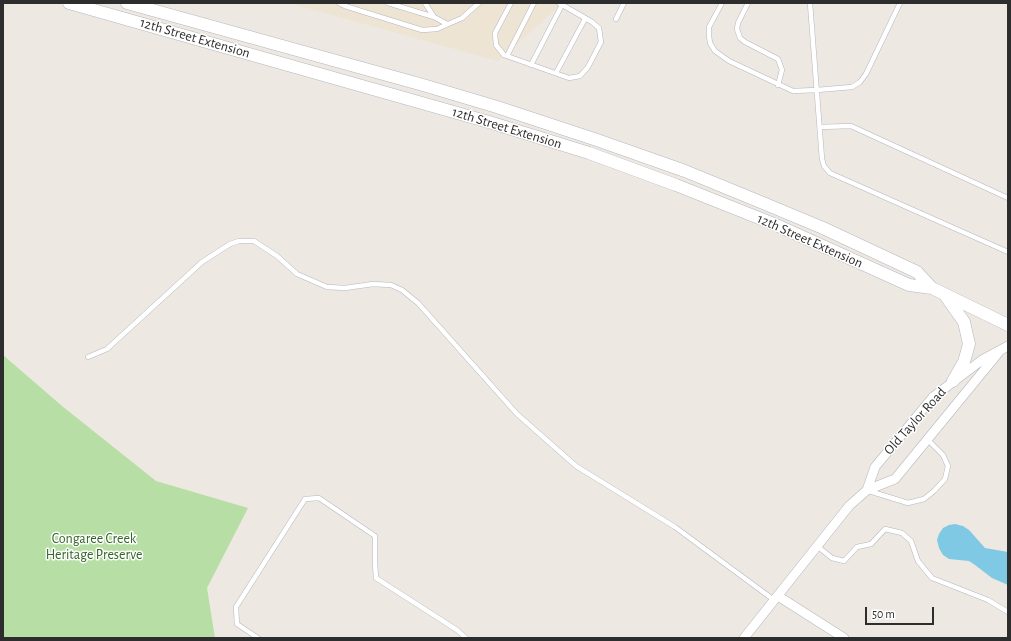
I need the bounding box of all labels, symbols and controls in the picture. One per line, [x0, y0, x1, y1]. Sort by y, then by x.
street label: 12th Street Extension [138, 14, 252, 62]
street label: 12th Street Extension [450, 103, 564, 153]
street label: 12th Street Extension [755, 210, 865, 272]
street label: Old Taylor Road [880, 384, 950, 458]
park label: Congaree Creek Heritage Preserve [46, 531, 142, 564]
scale bar [867, 599, 936, 625]
text: 50 m [872, 608, 895, 620]

